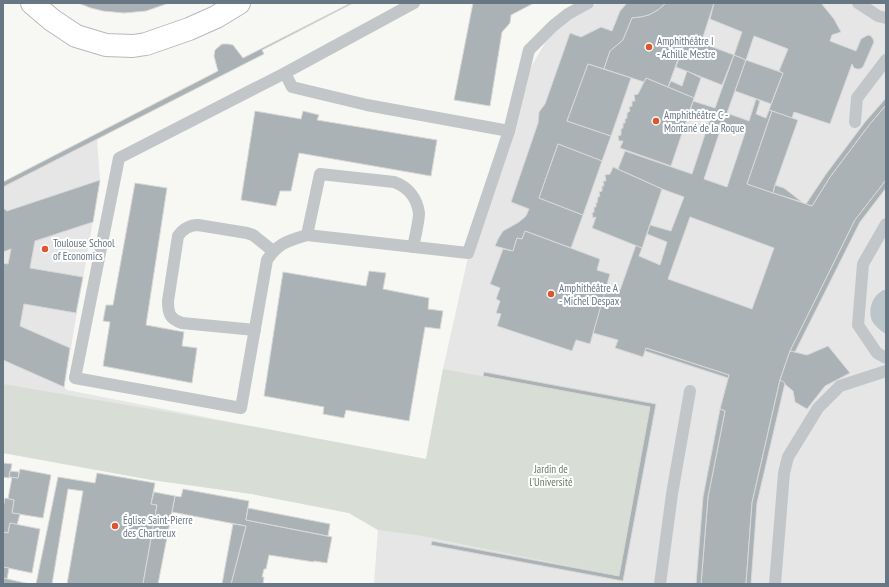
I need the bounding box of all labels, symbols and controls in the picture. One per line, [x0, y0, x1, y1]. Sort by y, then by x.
place label: Amphithéâtre I - Achille Mestre [657, 34, 716, 61]
marker: Amphithéâtre I - Achille Mestre [644, 42, 654, 52]
place label: Amphithéâtre C - Montané de la Roque [664, 108, 745, 135]
marker: Amphithéâtre C - Montané de la Roque [651, 116, 661, 126]
place label: Toulouse School of Economics [53, 236, 115, 263]
marker: Toulouse School of Economics [40, 244, 50, 254]
place label: Amphithéâtre A - Michel Despax [559, 281, 620, 308]
marker: Amphithéâtre A - Michel Despax [546, 289, 556, 299]
park label: Jardin de l'Université [530, 462, 573, 489]
place label: Église Saint-Pierre des Chartreux [123, 513, 193, 540]
marker: Église Saint-Pierre des Chartreux [110, 521, 120, 531]

